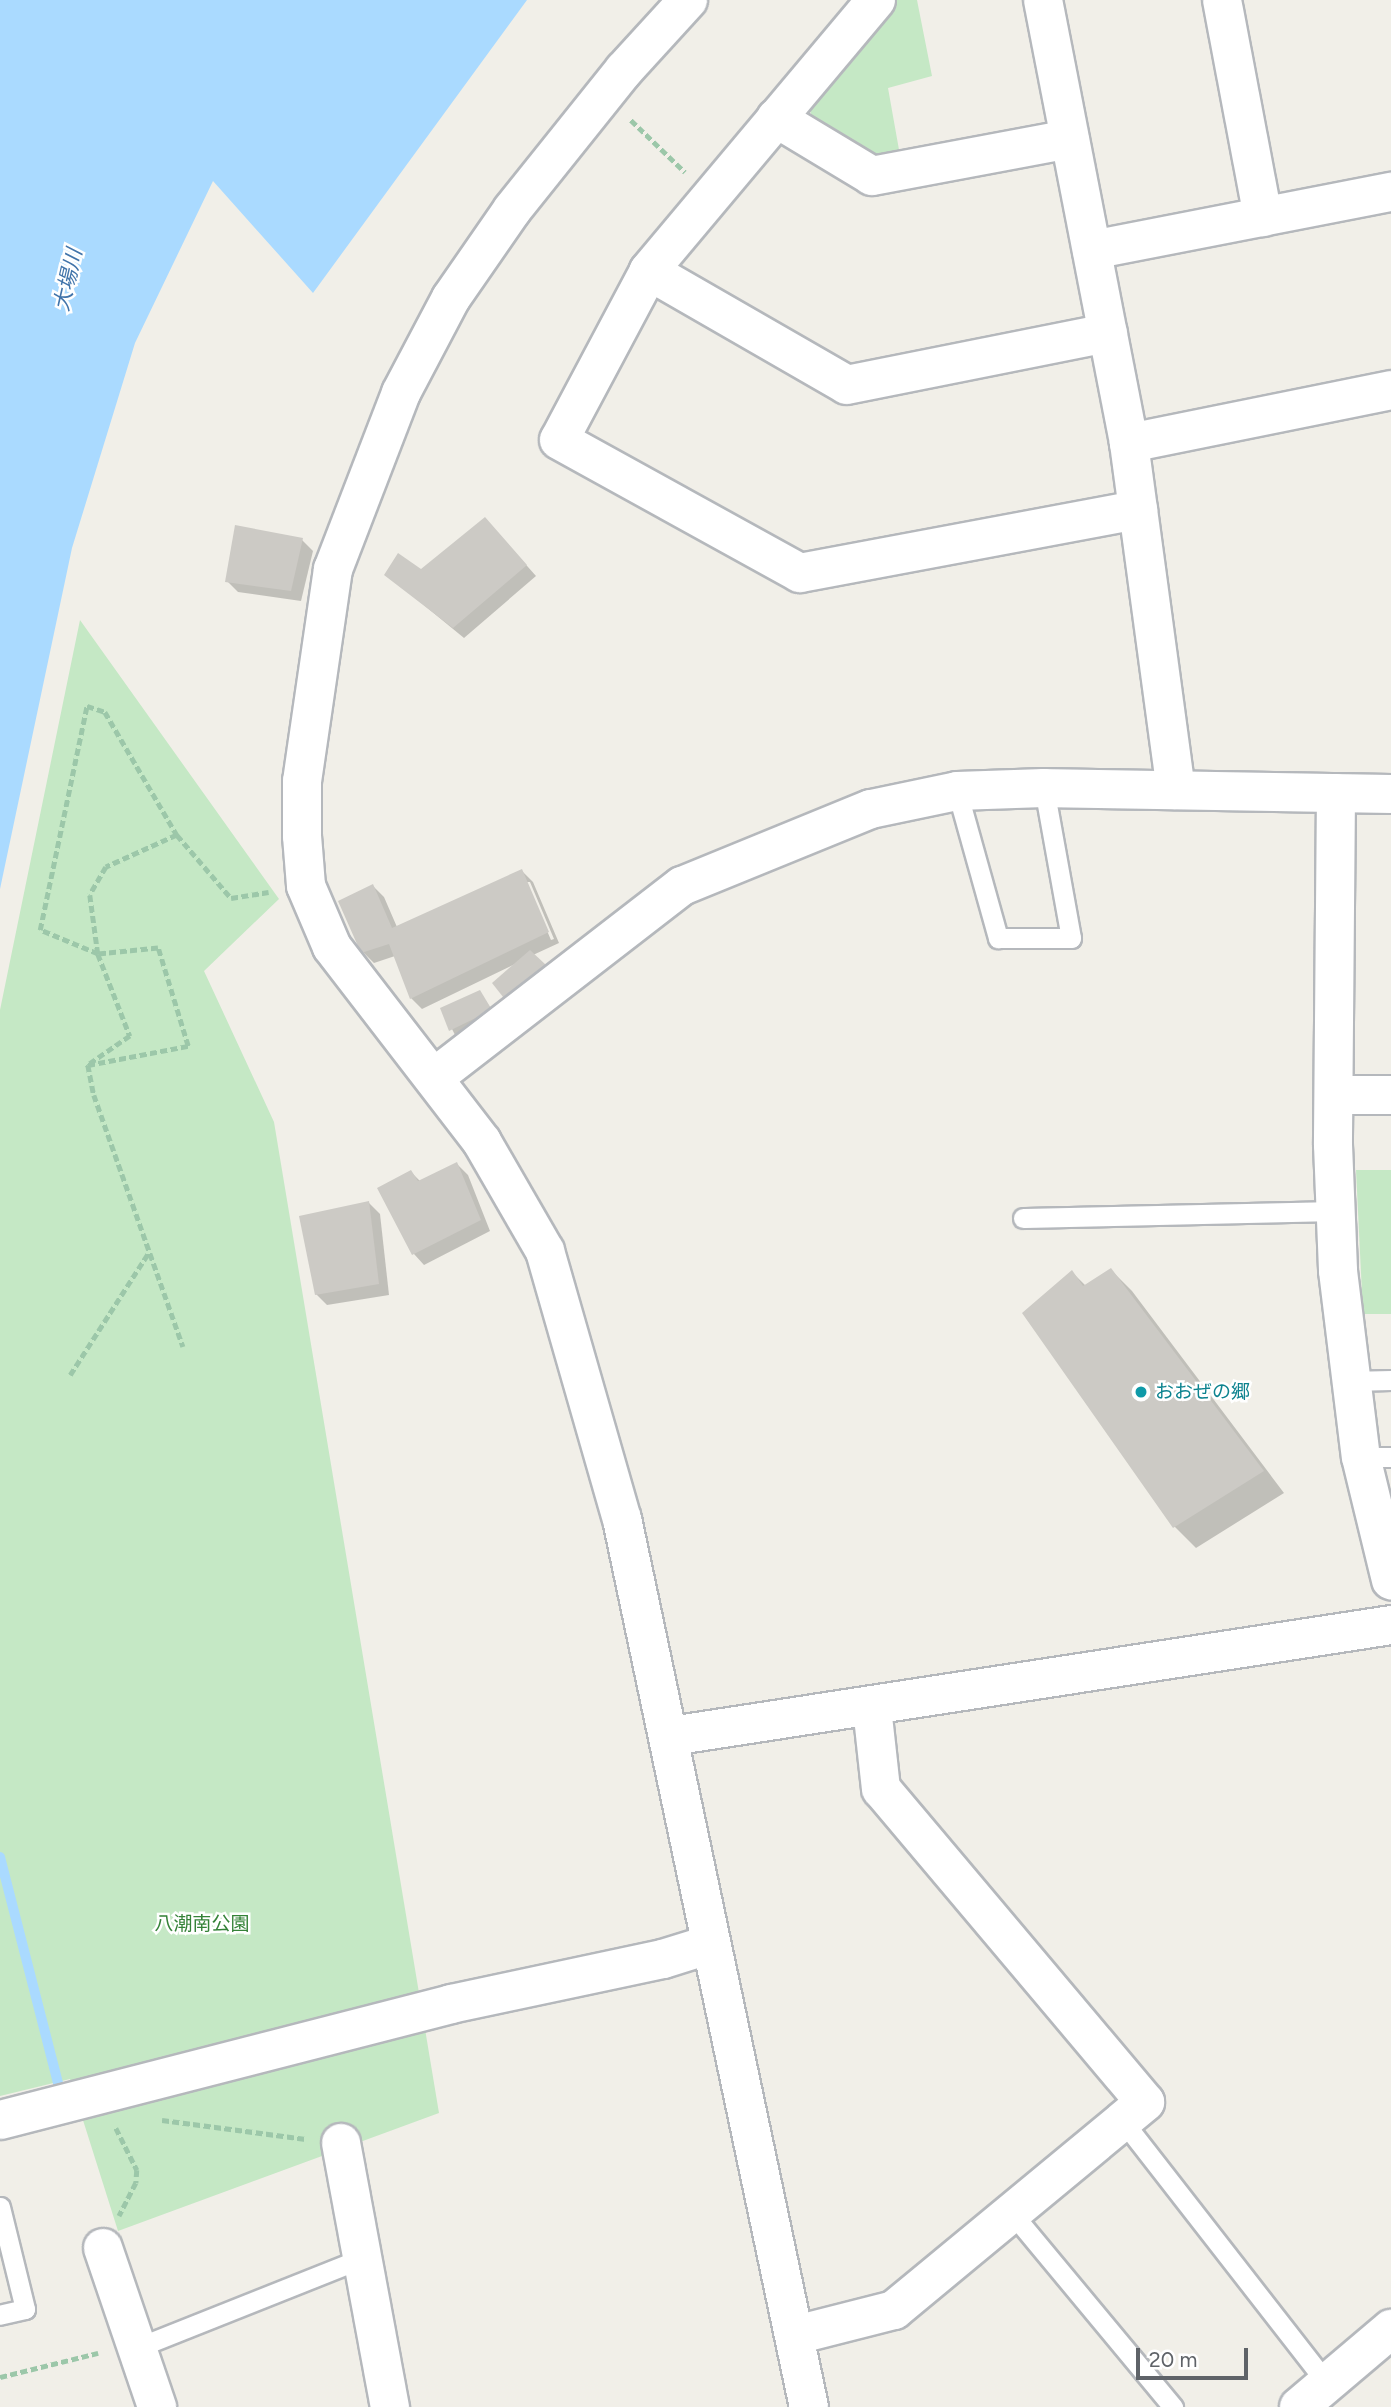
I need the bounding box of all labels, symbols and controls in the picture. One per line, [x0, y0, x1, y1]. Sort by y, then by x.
water label: 大場川 [49, 246, 87, 314]
place label: おおぜの郷 [1155, 1381, 1250, 1403]
marker: おおぜの郷 [1133, 1384, 1149, 1400]
park label: 八潮南公園 [155, 1913, 249, 1935]
scale bar [1139, 2334, 1251, 2378]
text: 20 m [1149, 2347, 1197, 2372]

